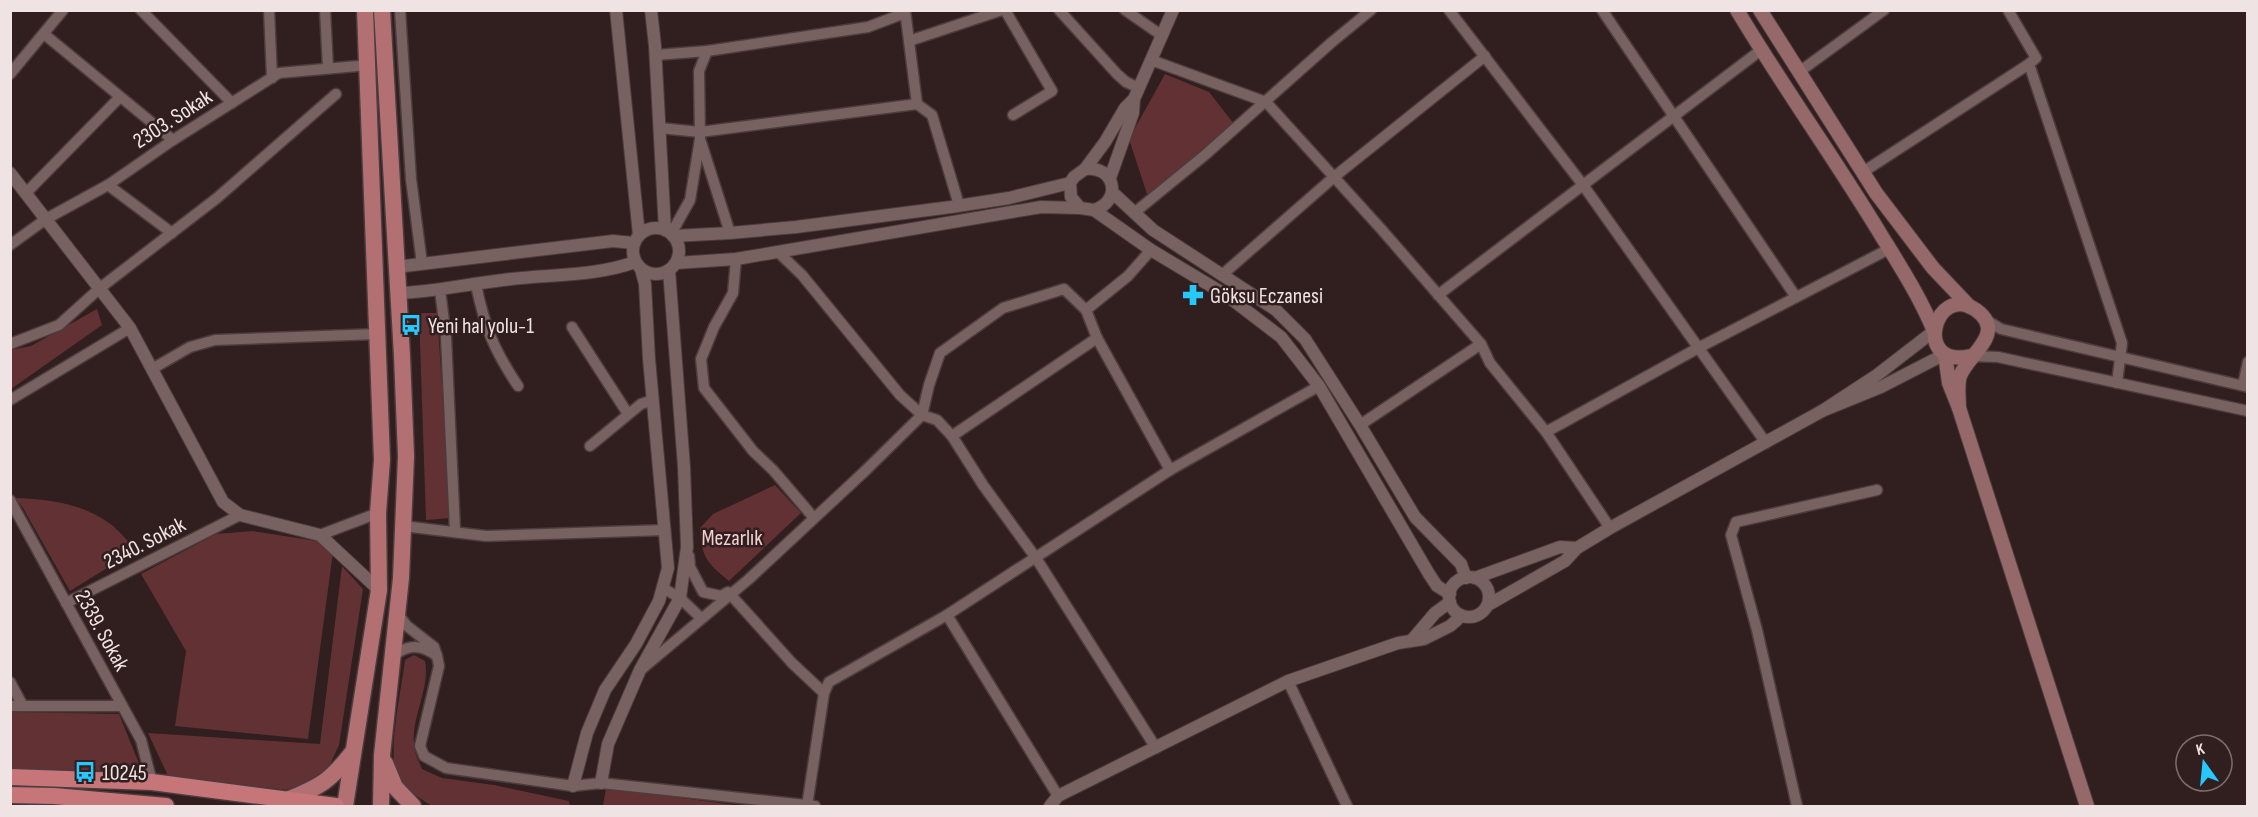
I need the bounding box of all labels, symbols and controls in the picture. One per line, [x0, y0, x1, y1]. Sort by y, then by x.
street label: 2303. Sokak [128, 83, 218, 155]
pharmacy icon: Göksu Eczanesi [1181, 283, 1205, 307]
place label: Göksu Eczanesi [1210, 283, 1323, 310]
bus stop icon: Yeni hal yolu-1 [399, 313, 423, 337]
place label: Yeni hal yolu-1 [428, 313, 534, 340]
street label: 2340. Sokak [99, 511, 191, 575]
park label: Mezarlık [701, 525, 763, 552]
street label: 2339. Sokak [68, 586, 135, 676]
north arrow [2174, 733, 2234, 793]
text: K [2194, 740, 2207, 760]
bus stop icon: 10245 [73, 760, 97, 784]
place label: 10245 [102, 760, 147, 787]

